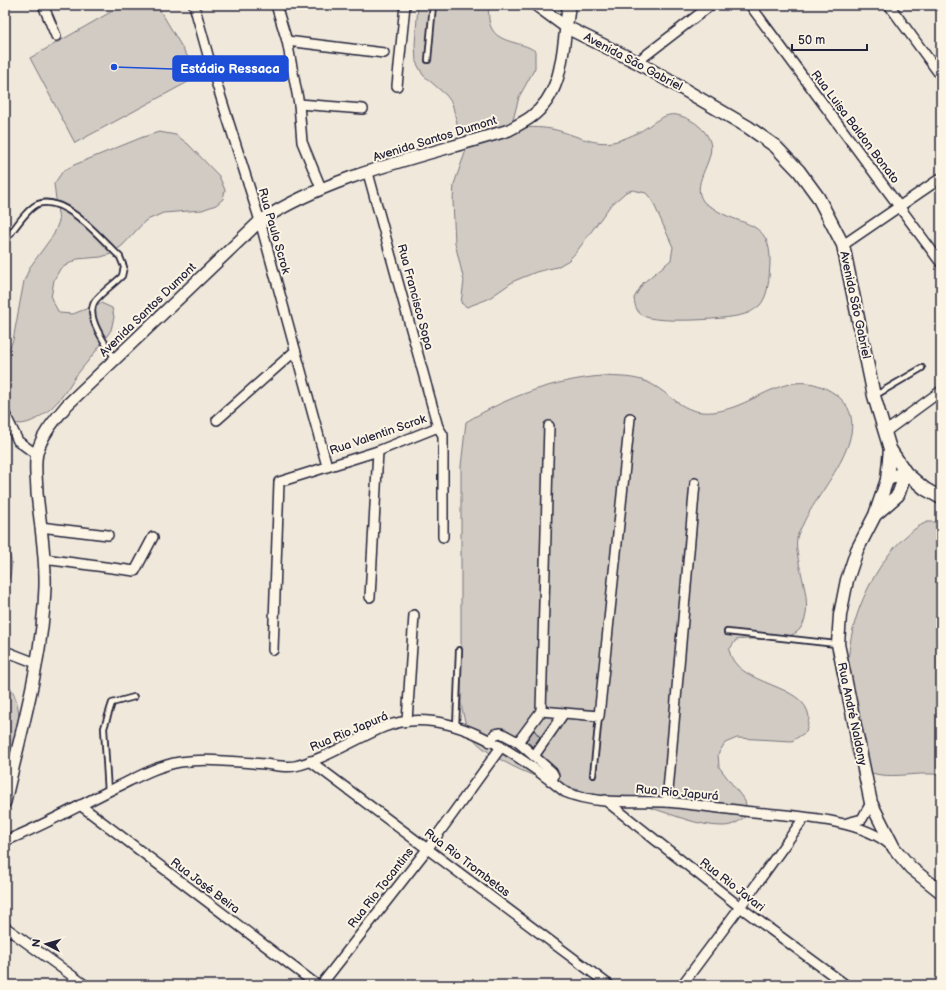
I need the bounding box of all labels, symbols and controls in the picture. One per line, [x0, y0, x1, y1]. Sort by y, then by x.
scale bar [792, 26, 867, 52]
street label: Avenida São Gabriel [581, 30, 685, 94]
text: 50 m [798, 33, 825, 48]
callout: Estádio Ressaca [173, 56, 288, 81]
text: Estádio Ressaca [180, 61, 280, 77]
street label: Rua Luisa Baldon Bonato [808, 68, 903, 187]
street label: Avenida Santos Dumont [371, 113, 499, 165]
street label: Rua Paulo Scrok [255, 186, 293, 276]
street label: Rua Francisco Sopa [394, 242, 436, 352]
street label: Avenida São Gabriel [836, 250, 874, 360]
street label: Avenida Santos Dumont [96, 260, 200, 360]
street label: Rua Valentin Scrok [328, 411, 428, 459]
street label: Rua André Naldony [834, 661, 870, 768]
street label: Rua Rio Japurá [308, 709, 390, 755]
street label: Rua Rio Japurá [635, 782, 719, 804]
street label: Rua Rio Trombetas [421, 826, 513, 900]
street label: Rua Rio Tocantins [345, 845, 417, 931]
street label: Rua José Beira [167, 855, 243, 917]
street label: Rua Rio Javari [696, 855, 768, 915]
north arrow [26, 924, 66, 964]
text: N [30, 938, 43, 948]

